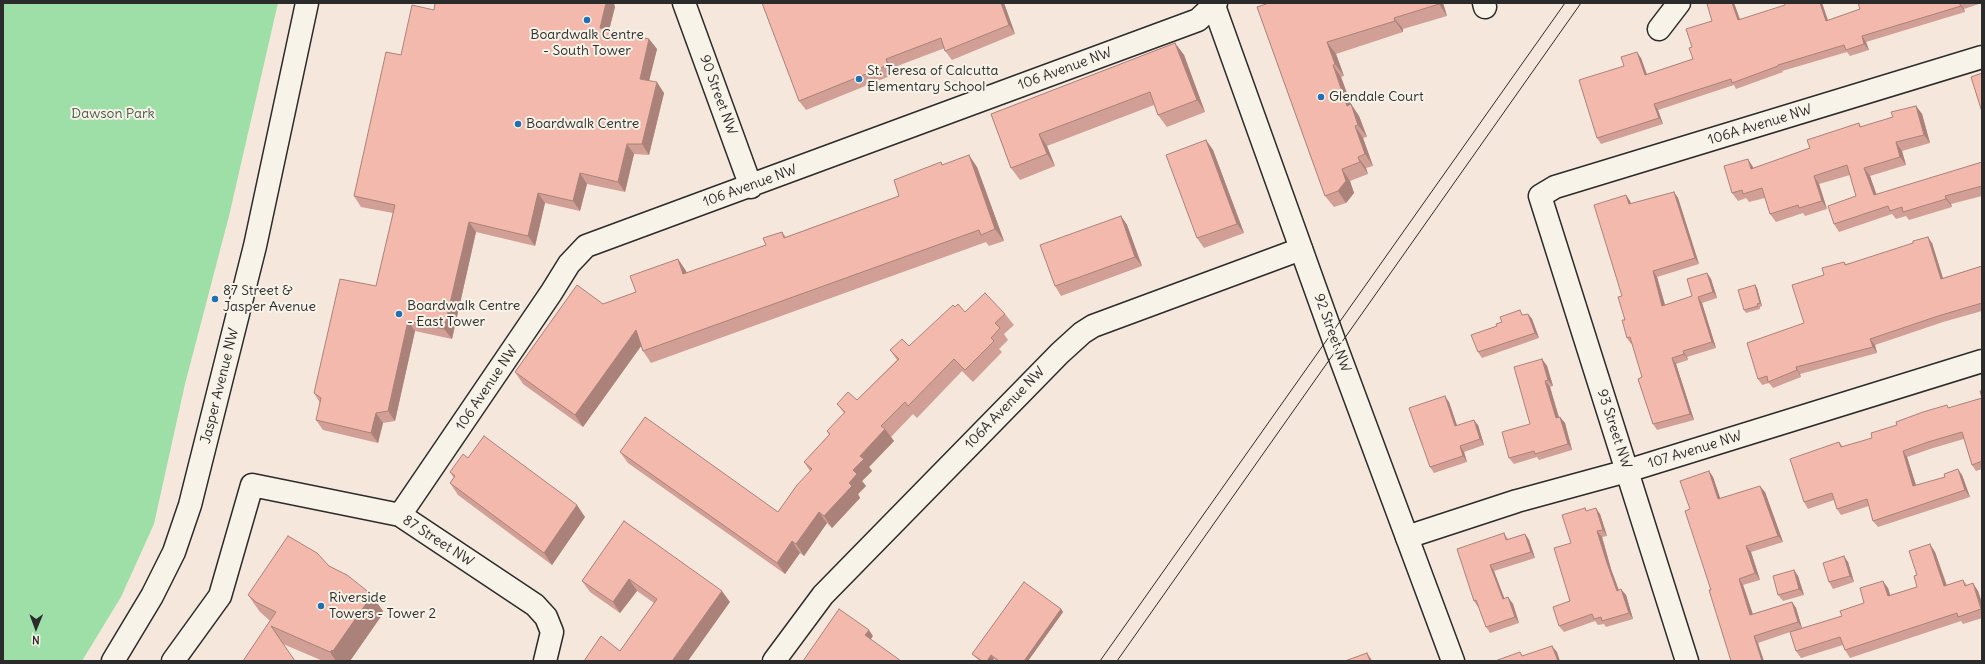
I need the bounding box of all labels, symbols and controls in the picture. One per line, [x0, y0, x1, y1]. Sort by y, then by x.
marker: Boardwalk Centre - South Tower [582, 15, 592, 25]
place label: Boardwalk Centre - South Tower [530, 27, 644, 60]
street label: 106 Avenue NW [1016, 44, 1114, 94]
street label: 90 Street NW [696, 53, 740, 137]
place label: St. Teresa of Calcutta Elementary School [867, 63, 999, 96]
marker: St. Teresa of Calcutta Elementary School [854, 74, 864, 84]
place label: Glendale Court [1329, 89, 1424, 105]
marker: Glendale Court [1316, 92, 1326, 102]
street label: 106A Avenue NW [1706, 101, 1814, 149]
park label: Dawson Park [71, 106, 155, 122]
place label: Boardwalk Centre [526, 116, 639, 132]
marker: Boardwalk Centre [513, 119, 523, 129]
street label: 106 Avenue NW [701, 161, 799, 211]
place label: 87 Street & Jasper Avenue [223, 283, 316, 316]
street label: 92 Street NW [1310, 292, 1354, 374]
marker: 87 Street & Jasper Avenue [210, 294, 220, 304]
place label: Boardwalk Centre - East Tower [407, 298, 520, 330]
marker: Boardwalk Centre - East Tower [394, 309, 404, 319]
street label: Jasper Avenue NW [197, 326, 243, 446]
street label: 106 Avenue NW [452, 342, 522, 434]
street label: 106A Avenue NW [962, 363, 1048, 453]
street label: 93 Street NW [1593, 387, 1635, 471]
street label: 107 Avenue NW [1646, 428, 1744, 472]
street label: 87 Street NW [399, 512, 477, 570]
place label: Riverside Towers - Tower 2 [329, 590, 436, 622]
marker: Riverside Towers - Tower 2 [316, 601, 326, 611]
north arrow [16, 608, 56, 648]
text: N [32, 633, 40, 647]

